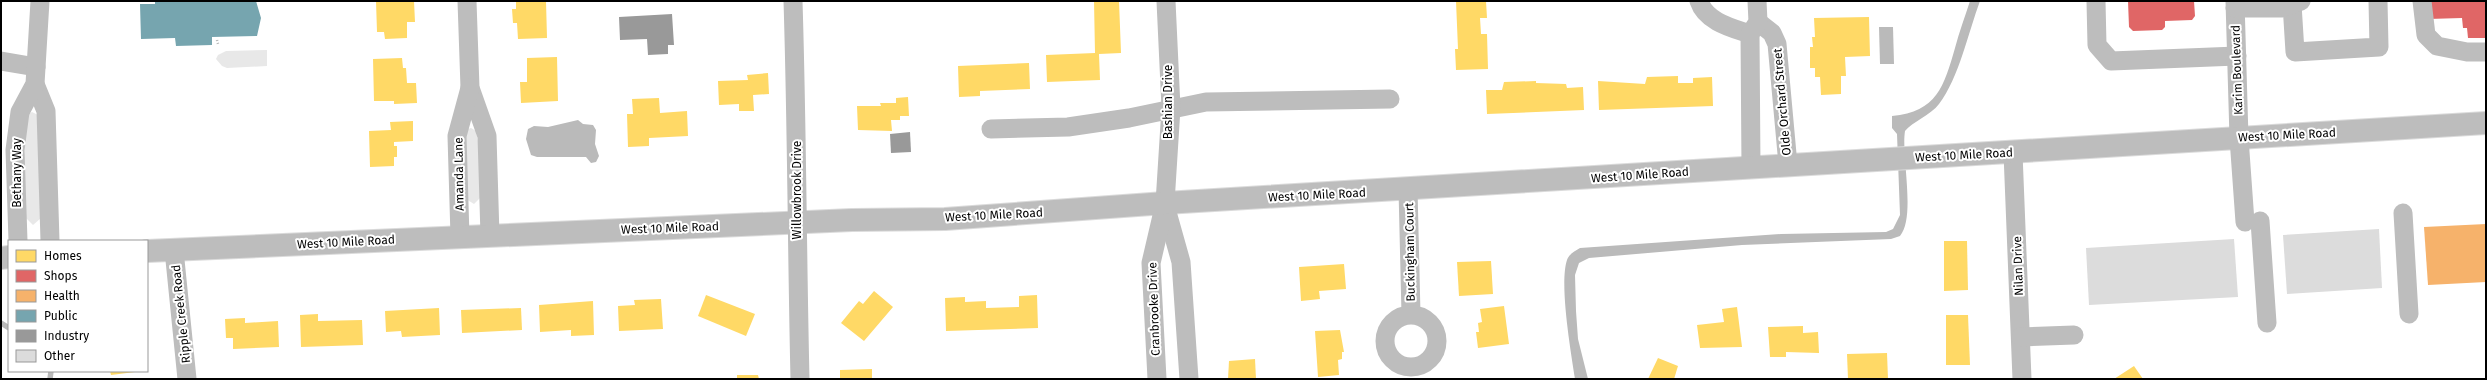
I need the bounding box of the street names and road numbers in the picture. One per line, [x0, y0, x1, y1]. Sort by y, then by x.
street label: Karim Boulevard [2228, 25, 2246, 115]
street label: Olde Orchard Street [1770, 47, 1794, 156]
street label: Bashian Drive [1161, 65, 1175, 139]
street label: West 10 Mile Road [2238, 125, 2336, 145]
street label: Amanda Lane [451, 137, 467, 211]
street label: Bethany Way [10, 138, 24, 208]
street label: Willowbrook Drive [790, 141, 804, 239]
street label: West 10 Mile Road [1915, 145, 2013, 165]
street label: West 10 Mile Road [1591, 165, 1689, 185]
street label: West 10 Mile Road [1268, 185, 1366, 205]
street label: Buckingham Court [1402, 202, 1418, 302]
street label: West 10 Mile Road [945, 205, 1043, 225]
street label: West 10 Mile Road [621, 219, 719, 237]
street label: West 10 Mile Road [297, 232, 395, 252]
street label: Nilan Drive [2010, 236, 2026, 296]
street label: Cranbrooke Drive [1145, 262, 1163, 356]
street label: Ripple Creek Road [169, 264, 193, 364]

